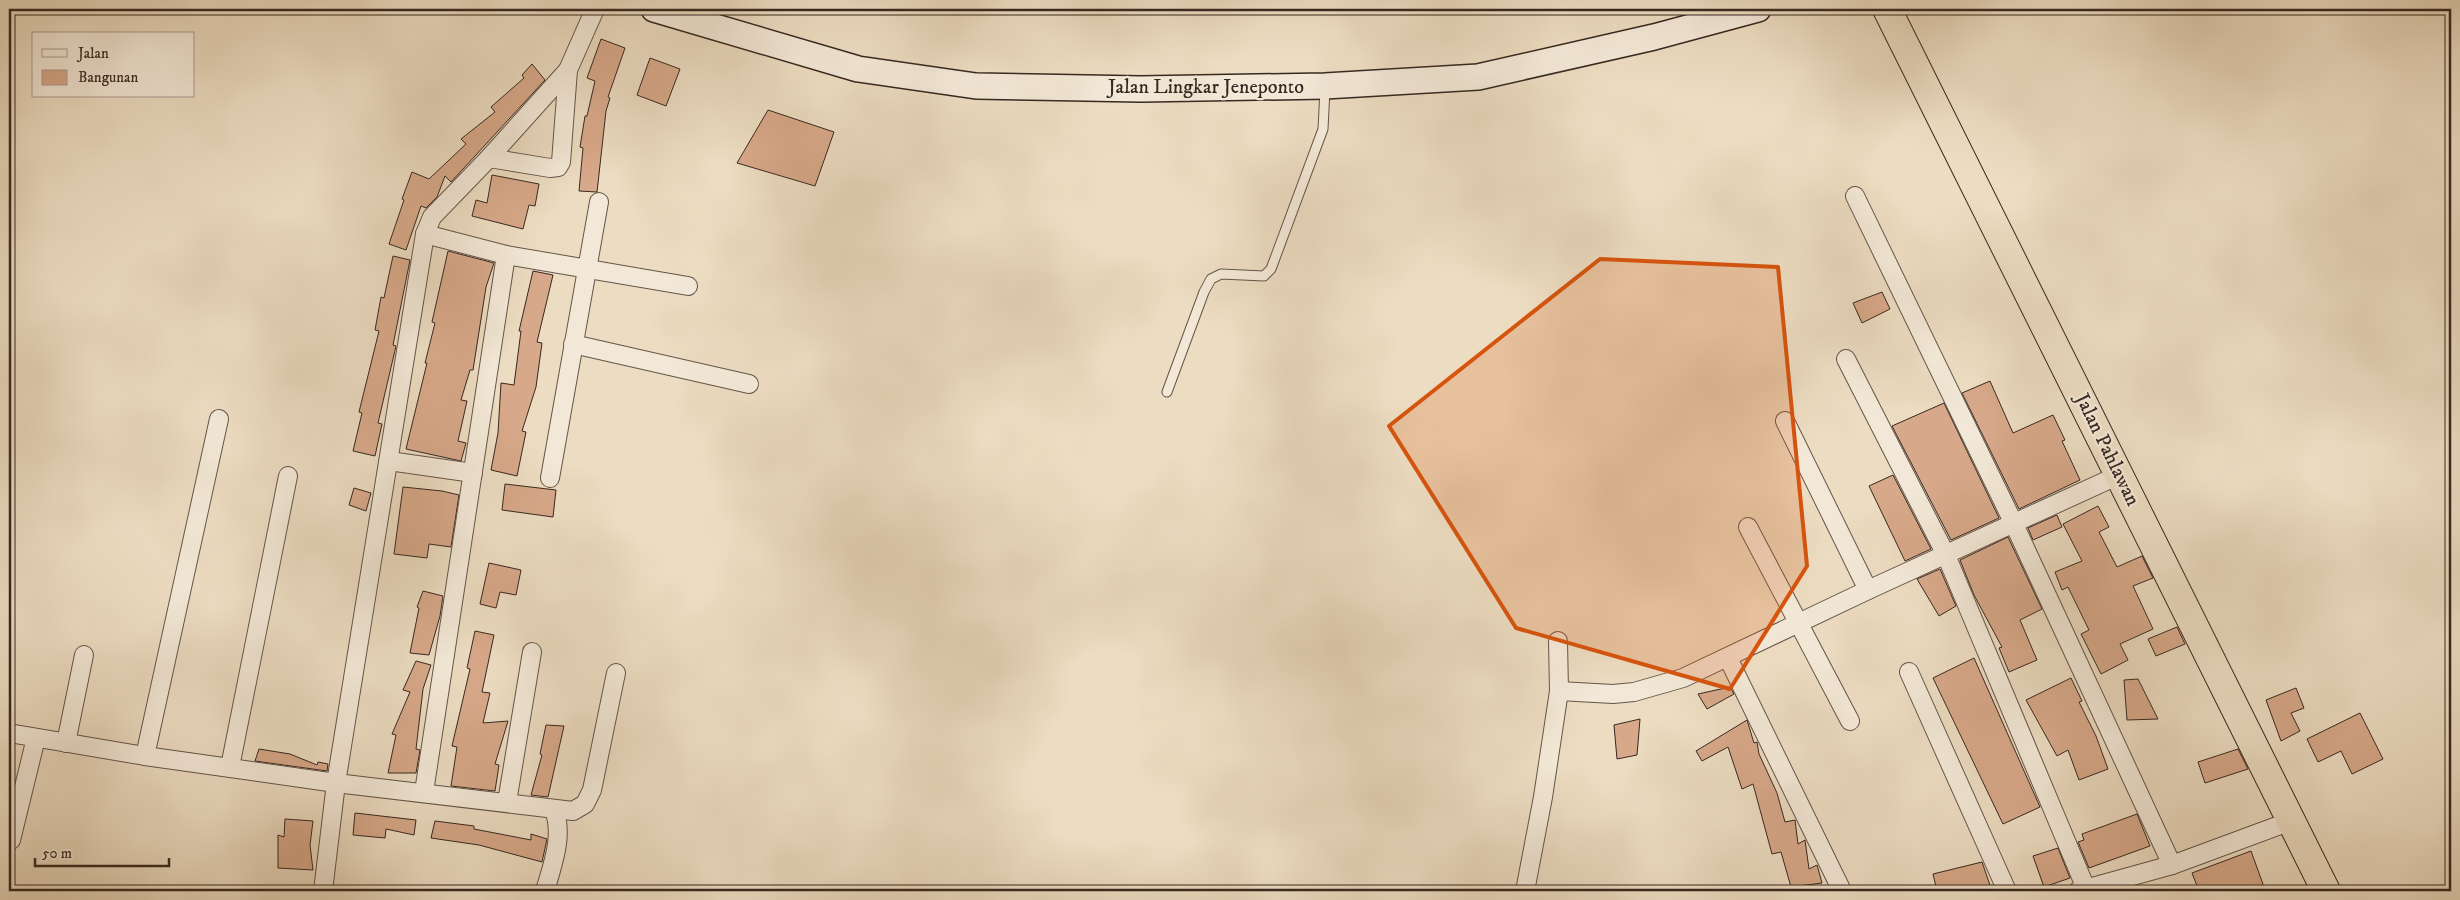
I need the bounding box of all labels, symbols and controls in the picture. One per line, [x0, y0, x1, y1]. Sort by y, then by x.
legend [32, 32, 195, 98]
text: Jalan [76, 44, 109, 63]
text: Bangunan [78, 68, 138, 87]
street label: Jalan Lingkar Jeneponto [1106, 75, 1304, 100]
street label: Jalan Pahlawan [2068, 388, 2145, 511]
scale bar [35, 835, 169, 867]
text: 50 m [42, 844, 72, 863]

